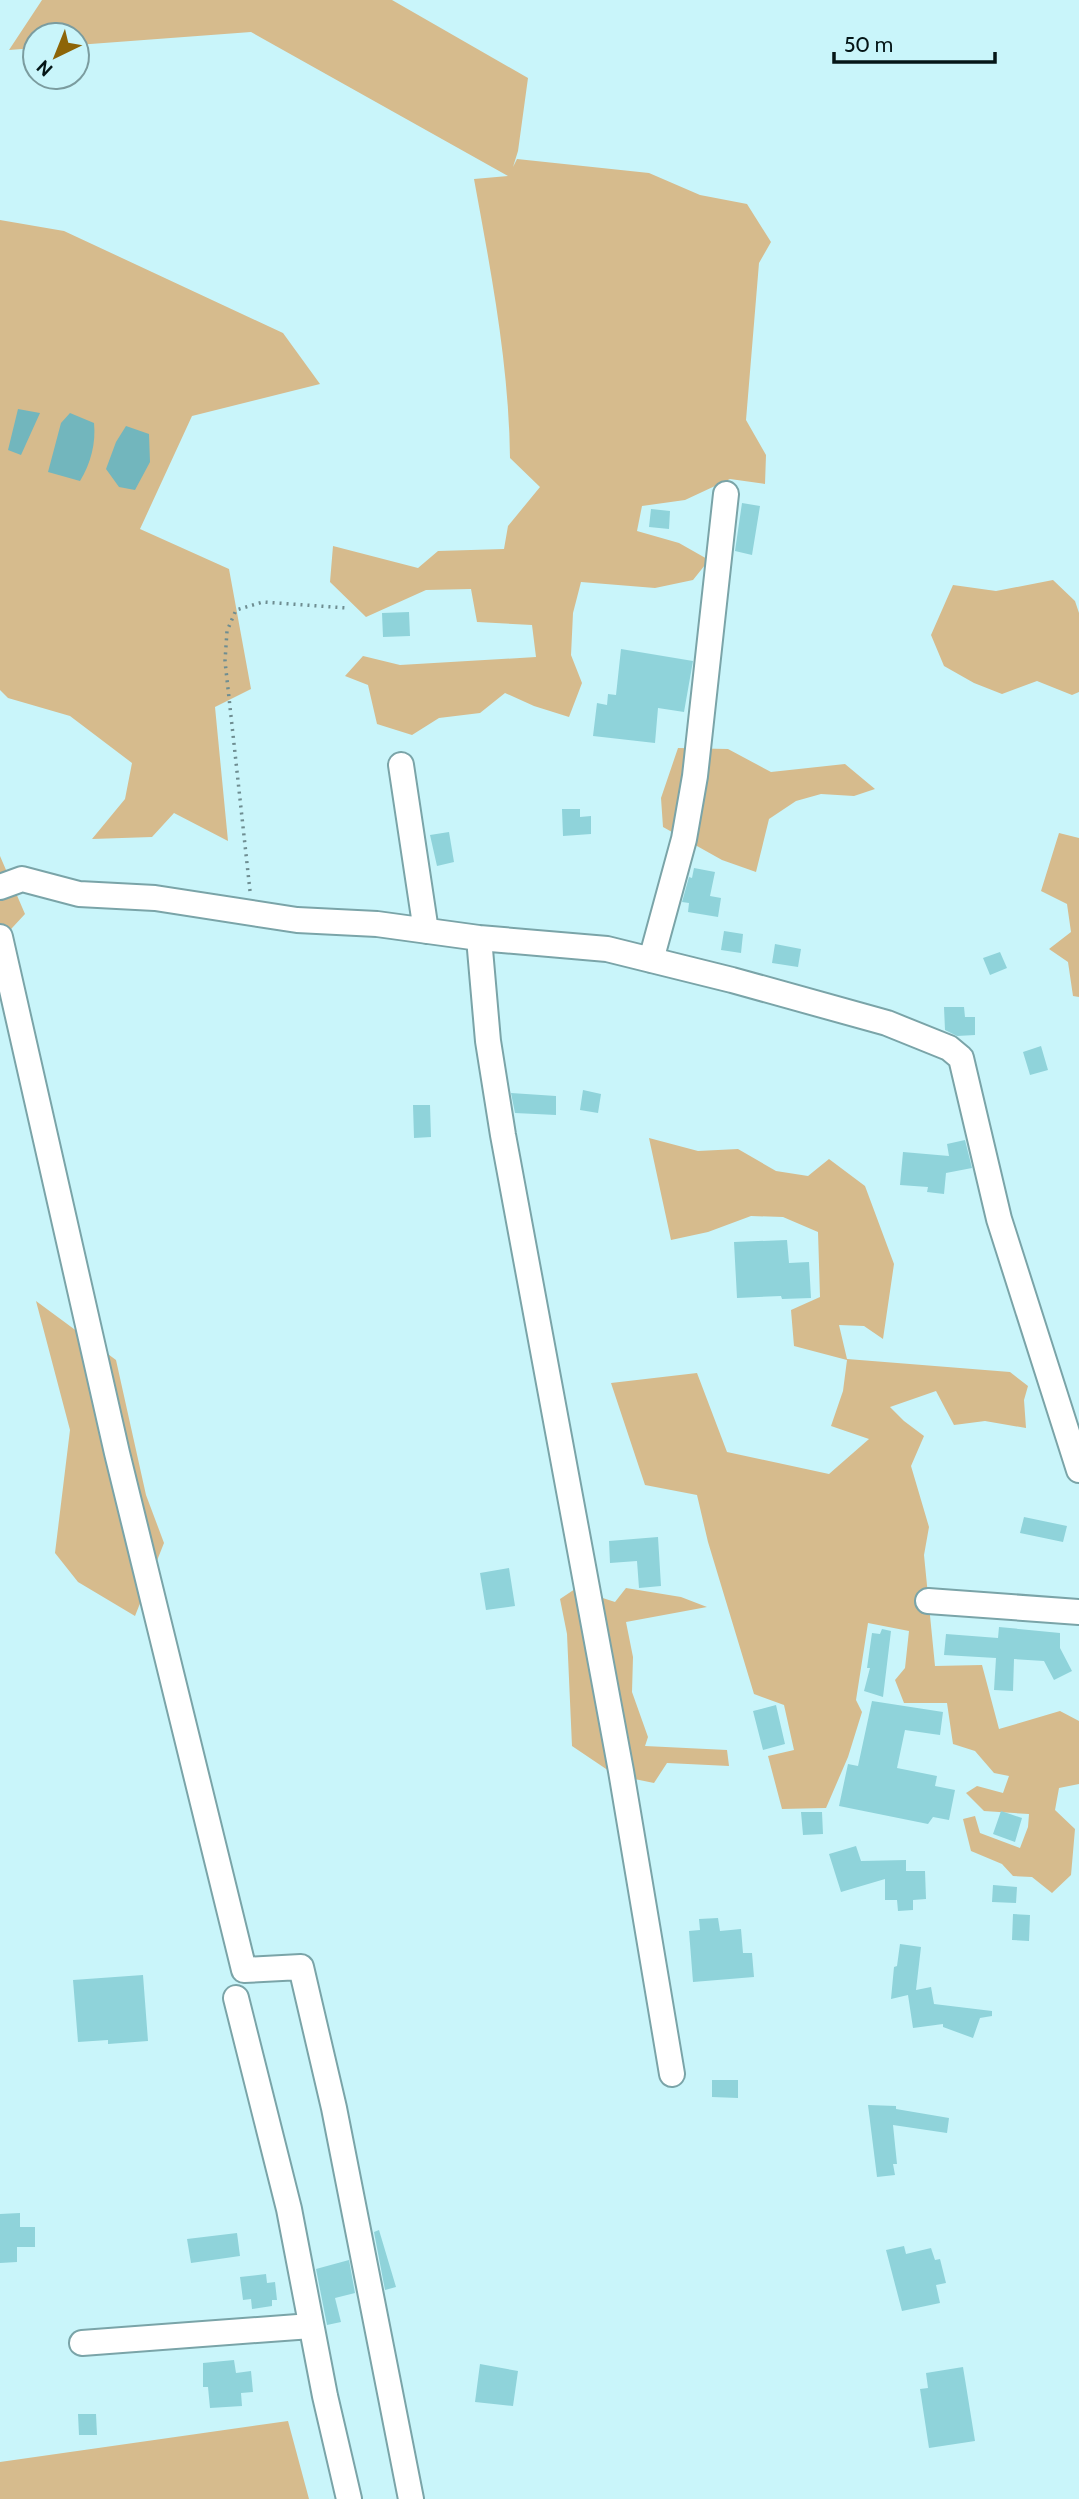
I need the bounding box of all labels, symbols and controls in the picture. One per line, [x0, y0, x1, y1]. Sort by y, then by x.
north arrow [21, 21, 91, 91]
scale bar [834, 21, 995, 65]
text: 50 m [844, 32, 893, 57]
text: N [32, 55, 58, 81]

